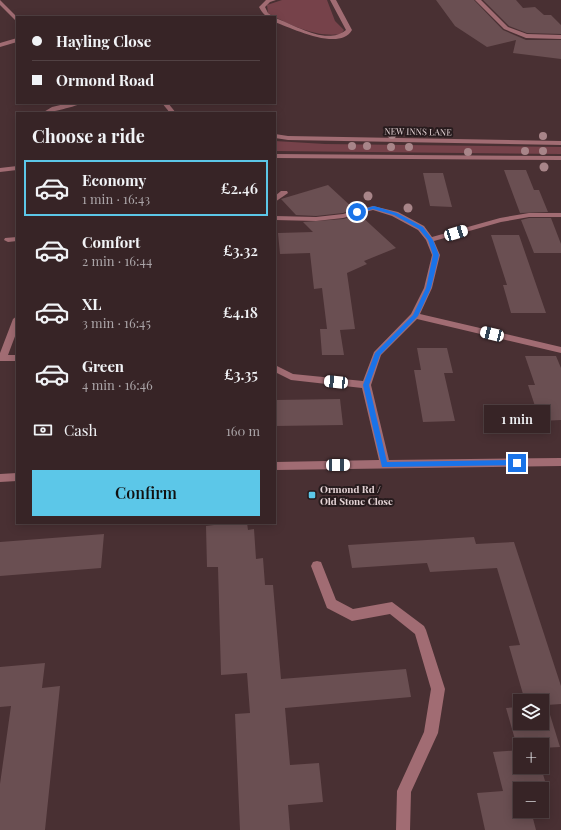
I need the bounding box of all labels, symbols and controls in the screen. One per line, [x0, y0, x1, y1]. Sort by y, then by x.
text: Hayling Close [56, 31, 151, 51]
text: Ormond Road [56, 70, 154, 90]
text: Choose a ride [32, 124, 145, 148]
street label: NEW INNS LANE [384, 124, 452, 138]
icon: car [34, 170, 70, 206]
text: Economy [82, 170, 146, 190]
text: £2.46 [221, 178, 258, 198]
text: 1 min · 16:43 [82, 190, 150, 207]
route start [348, 203, 366, 221]
car [443, 224, 469, 242]
icon: car [34, 232, 70, 268]
text: Comfort [82, 232, 140, 252]
text: £3.32 [223, 240, 258, 260]
text: 2 min · 16:44 [82, 252, 152, 269]
icon: car [34, 294, 70, 330]
text: XL [82, 294, 102, 314]
text: £4.18 [223, 302, 258, 322]
text: 3 min · 16:45 [82, 314, 151, 331]
car [479, 325, 505, 343]
icon: car [34, 356, 70, 392]
text: Green [82, 356, 124, 376]
text: £3.35 [224, 364, 258, 384]
car [323, 375, 349, 389]
text: 4 min · 16:46 [82, 376, 153, 393]
callout: 1 min [484, 405, 550, 433]
text: 1 min [501, 410, 533, 427]
icon: cash [32, 419, 54, 441]
text: Cash [64, 420, 97, 440]
text: 160 m [226, 422, 260, 439]
route end [508, 454, 526, 472]
car [326, 459, 350, 471]
button: Confirm [32, 470, 260, 516]
place label: Ormond Rd / Old Stone Close [320, 482, 393, 508]
marker: Ormond Rd / Old Stone Close [307, 490, 317, 500]
map controls [513, 694, 549, 818]
button: layers [513, 694, 549, 730]
button: + [513, 738, 549, 774]
button: − [513, 782, 549, 818]

